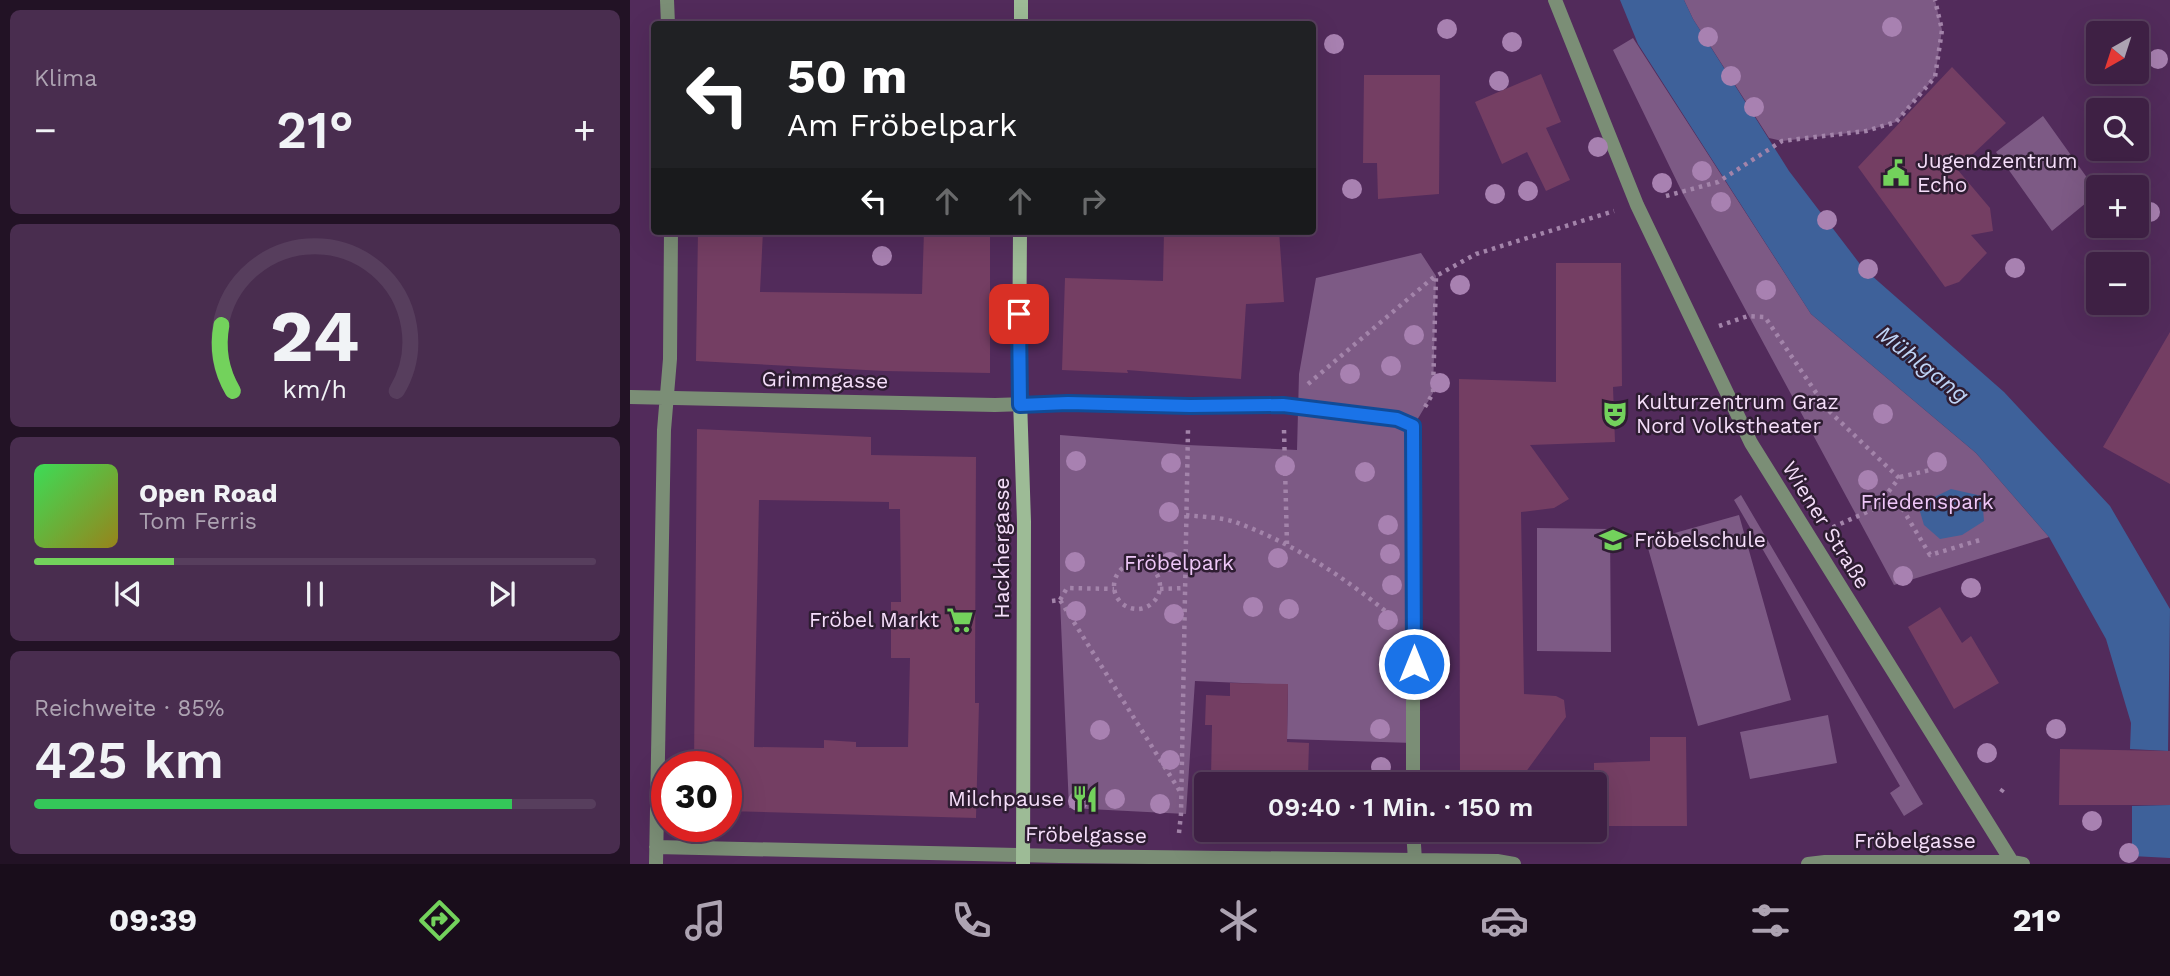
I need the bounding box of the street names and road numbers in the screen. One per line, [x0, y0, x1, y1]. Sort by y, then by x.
street label: Grimmgasse [761, 366, 889, 393]
street label: Wiener Straße [1777, 456, 1876, 593]
street label: Hackhergasse [989, 477, 1014, 619]
street label: Fröbelgasse [1025, 821, 1147, 848]
street label: Fröbelgasse [1854, 828, 1976, 853]

